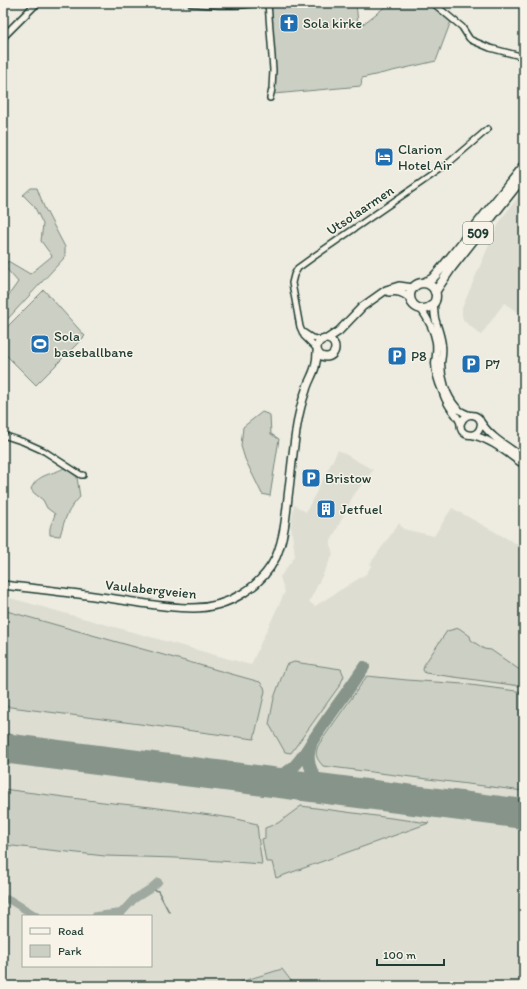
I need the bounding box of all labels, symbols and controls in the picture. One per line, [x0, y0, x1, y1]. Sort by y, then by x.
church icon: Sola kirke [278, 12, 300, 34]
place label: Sola kirke [303, 15, 362, 32]
place label: Clarion Hotel Air [398, 141, 452, 174]
hotel icon: Clarion Hotel Air [373, 146, 395, 168]
street label: Utsolaarmen [323, 182, 397, 239]
road number: 509 [463, 222, 493, 244]
place label: Sola baseballbane [54, 328, 133, 361]
sports icon: Sola baseballbane [29, 333, 51, 355]
parking icon: P8 [386, 345, 408, 367]
place label: P8 [411, 348, 427, 365]
parking icon: P7 [460, 353, 482, 375]
place label: P7 [485, 356, 500, 373]
parking icon: Bristow [300, 467, 322, 489]
place label: Bristow [325, 470, 372, 487]
building icon: Jetfuel [315, 498, 337, 520]
place label: Jetfuel [340, 501, 382, 518]
street label: Vaulabergveien [104, 576, 198, 603]
legend [22, 915, 152, 967]
text: Road [58, 924, 84, 938]
scale bar [377, 941, 444, 967]
text: Park [58, 944, 82, 958]
text: 100 m [383, 948, 416, 962]

